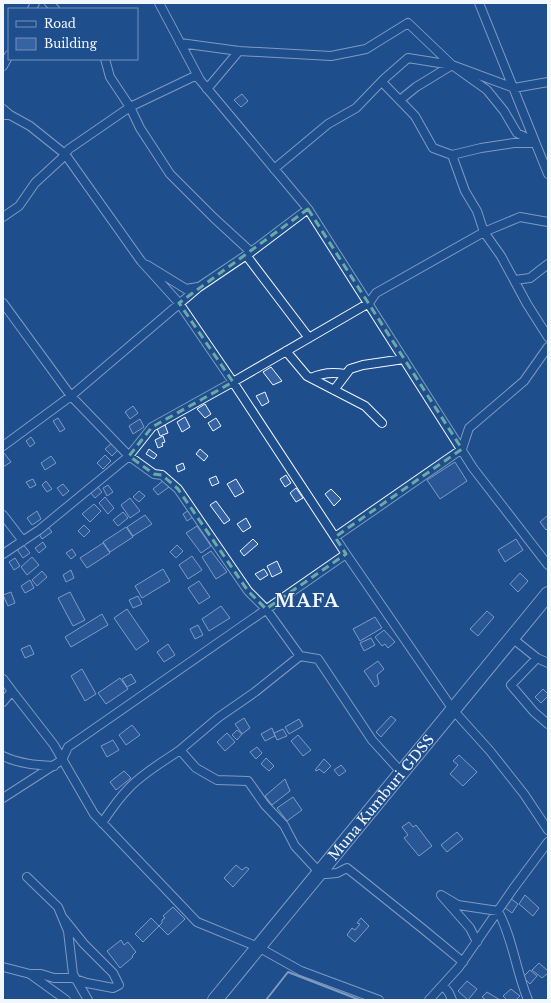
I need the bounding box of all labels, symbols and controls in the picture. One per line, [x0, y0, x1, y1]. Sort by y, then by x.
legend [8, 8, 138, 60]
text: Road [44, 16, 76, 31]
text: Building [44, 36, 98, 51]
district label: MAFA [275, 590, 340, 612]
street label: Muna Kumburi GDSS [324, 731, 438, 864]

